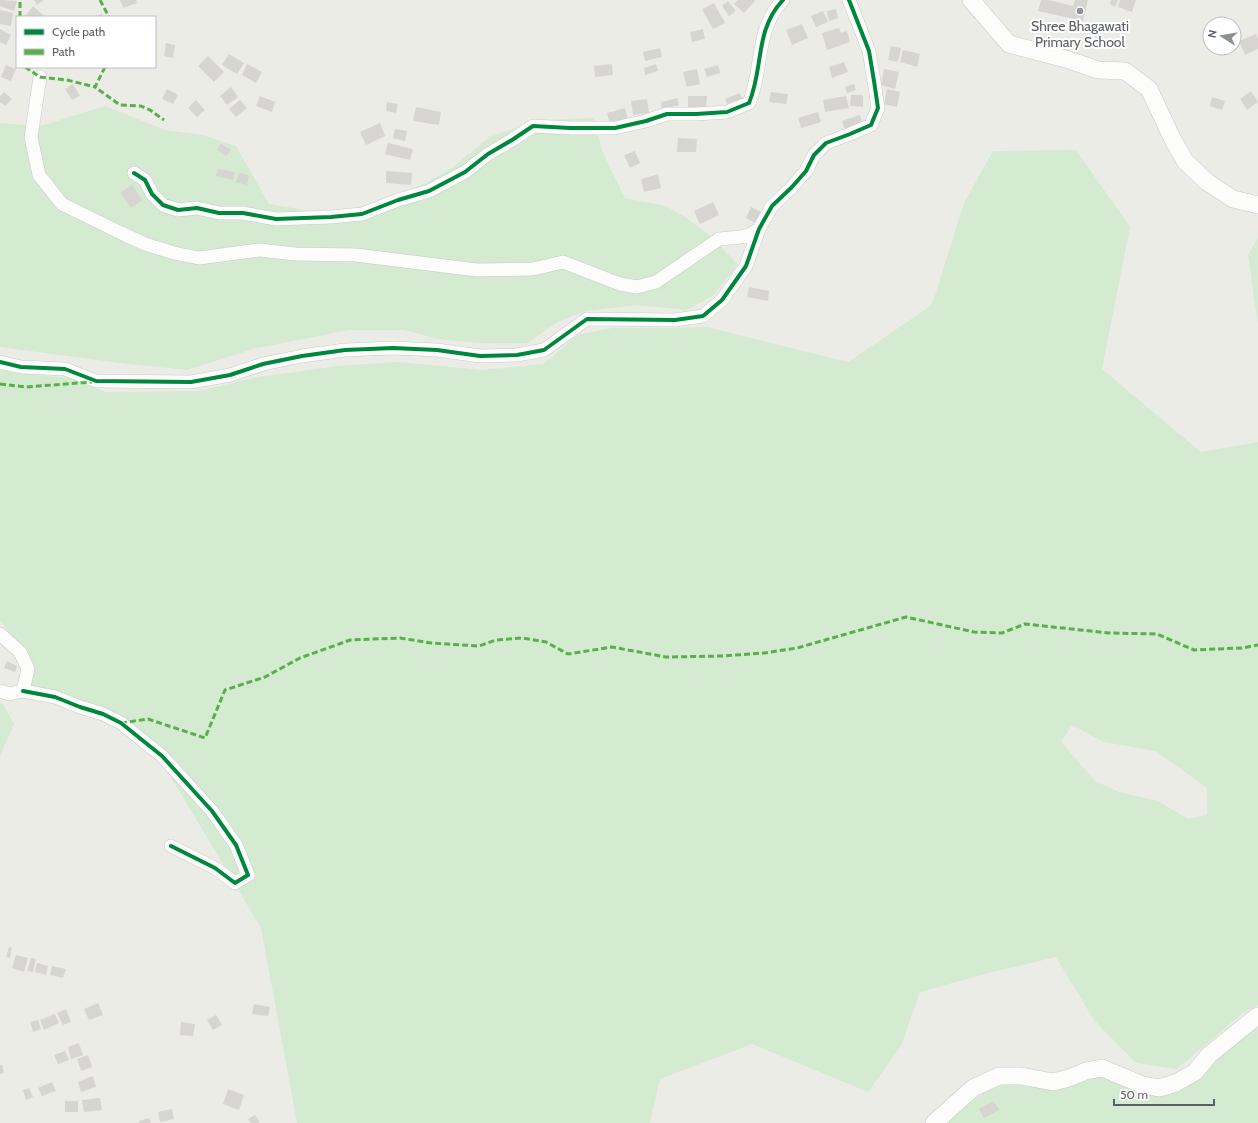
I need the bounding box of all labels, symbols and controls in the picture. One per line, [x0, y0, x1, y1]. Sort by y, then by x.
marker: Shree Bhagawati Primary School [1075, 6, 1085, 16]
legend [16, 16, 156, 68]
north arrow [1202, 16, 1242, 56]
place label: Shree Bhagawati Primary School [1031, 17, 1129, 51]
text: Cycle path [52, 24, 105, 39]
text: N [1205, 29, 1220, 39]
text: Path [52, 44, 75, 59]
scale bar [1114, 1081, 1214, 1107]
text: 50 m [1120, 1087, 1148, 1102]

